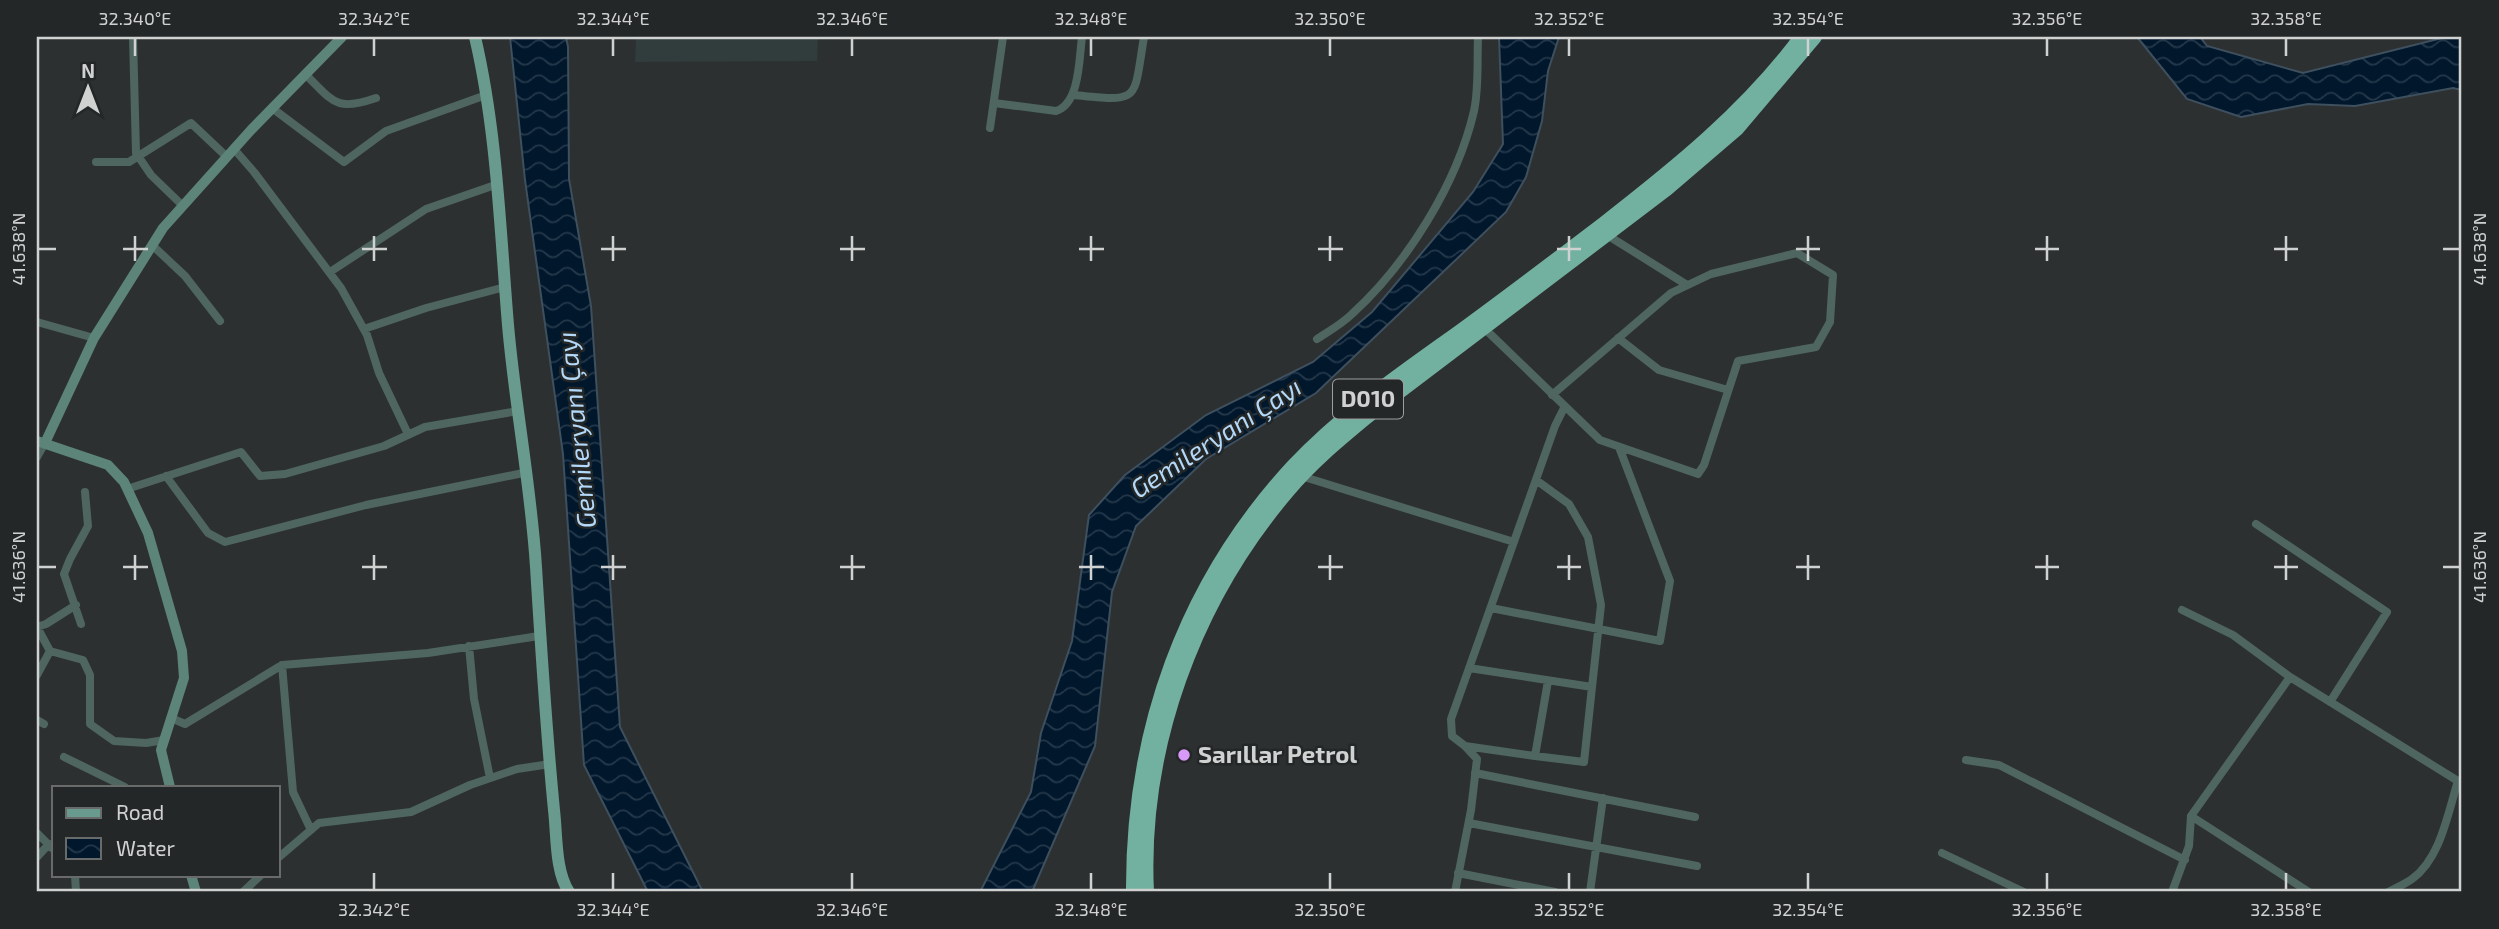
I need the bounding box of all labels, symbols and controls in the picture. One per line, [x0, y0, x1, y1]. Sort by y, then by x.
text: 32.340°E [99, 7, 171, 29]
text: 32.342°E [338, 7, 410, 29]
text: 32.344°E [576, 7, 650, 29]
text: 32.346°E [816, 7, 888, 29]
text: 32.348°E [1055, 7, 1127, 29]
text: 32.350°E [1294, 7, 1366, 29]
text: 32.352°E [1534, 7, 1604, 29]
text: 32.354°E [1772, 7, 1844, 29]
text: 32.356°E [2012, 7, 2082, 29]
text: 32.358°E [2250, 7, 2322, 29]
north arrow [52, 52, 122, 122]
text: N [81, 59, 95, 82]
text: 41.638°N [7, 213, 29, 285]
text: 41.638°N [2468, 213, 2490, 285]
water label: Gemileryanı Çayı [550, 330, 603, 530]
water label: Gemileryanı Çayı [1124, 370, 1307, 505]
road number: D010 [1333, 380, 1403, 418]
text: 41.636°N [7, 531, 29, 603]
text: 41.636°N [2468, 531, 2490, 603]
place label: Sarıllar Petrol [1198, 739, 1357, 768]
marker: Sarıllar Petrol [1176, 747, 1192, 763]
legend [52, 786, 280, 876]
text: Road [116, 799, 164, 824]
text: Water [116, 835, 175, 860]
text: 32.342°E [338, 898, 410, 920]
text: 32.344°E [576, 898, 650, 920]
text: 32.346°E [816, 898, 888, 920]
text: 32.348°E [1055, 898, 1127, 920]
text: 32.350°E [1294, 898, 1366, 920]
text: 32.352°E [1534, 898, 1604, 920]
text: 32.354°E [1772, 898, 1844, 920]
text: 32.356°E [2012, 898, 2082, 920]
text: 32.358°E [2250, 898, 2322, 920]

